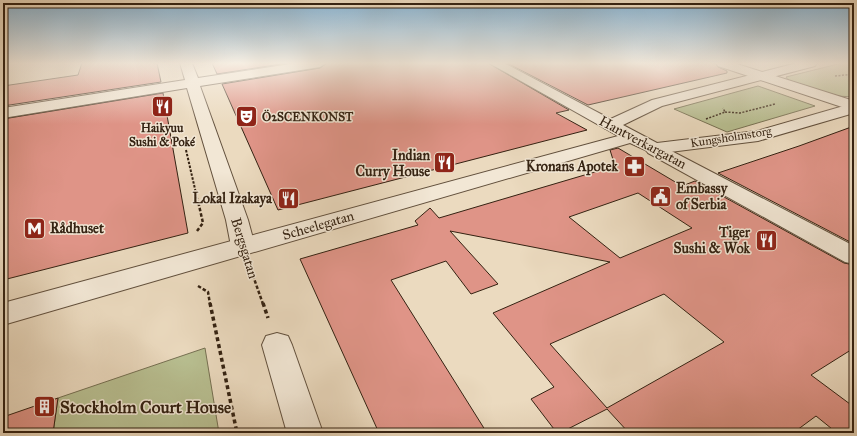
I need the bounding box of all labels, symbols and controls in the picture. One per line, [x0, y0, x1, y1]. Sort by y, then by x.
restaurant icon: Haikyuu Sushi & Poké [149, 94, 175, 120]
theatre icon: Ö2SCENKONST [233, 104, 259, 130]
place label: Ö2SCENKONST [262, 109, 354, 124]
street label: Hantverkargatan [596, 112, 690, 173]
place label: Haikyuu Sushi & Poké [129, 121, 196, 149]
street label: Kungsholmstorg [689, 124, 773, 151]
place label: Indian Curry House [355, 147, 430, 181]
restaurant icon: Indian Curry House [432, 150, 458, 176]
pharmacy icon: Kronans Apotek [621, 153, 647, 179]
place label: Kronans Apotek [526, 158, 618, 176]
place label: Embassy of Serbia [676, 180, 729, 213]
public building icon: Embassy of Serbia [648, 183, 674, 209]
restaurant icon: Lokal Izakaya [275, 185, 301, 211]
place label: Lokal Izakaya [192, 190, 273, 208]
street label: Scheelegatan [280, 207, 356, 244]
metro station icon: Rådhuset [22, 215, 48, 241]
street label: Bergsgatan [227, 216, 262, 281]
place label: Rådhuset [50, 220, 104, 237]
place label: Tiger Sushi & Wok [674, 224, 751, 257]
restaurant icon: Tiger Sushi & Wok [753, 227, 779, 253]
building icon: Stockholm Court House [31, 394, 57, 420]
place label: Stockholm Court House [60, 397, 231, 418]

